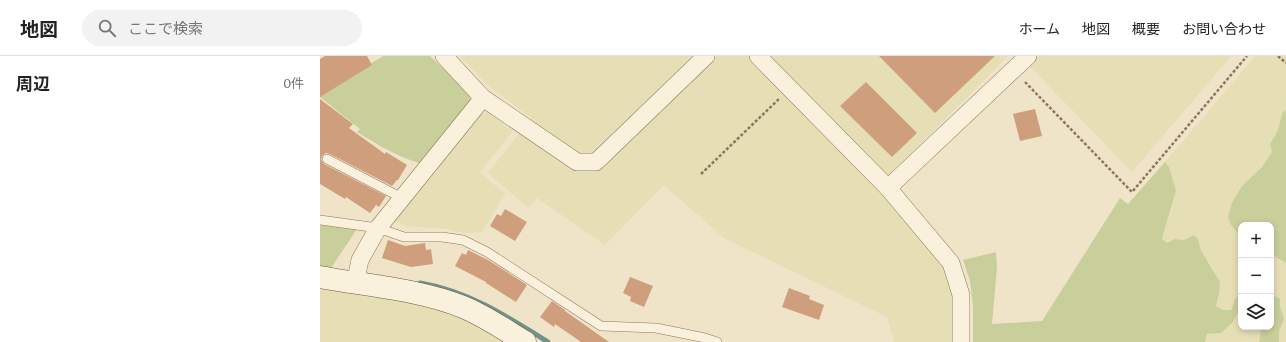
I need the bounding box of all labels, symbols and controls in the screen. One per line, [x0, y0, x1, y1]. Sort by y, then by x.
search box [82, 10, 362, 46]
text: 地図 [20, 14, 58, 42]
text: ここで検索 [128, 16, 203, 39]
icon: search [96, 17, 118, 39]
text: ホーム [1018, 18, 1060, 38]
text: 地図 [1082, 18, 1110, 38]
text: 概要 [1132, 18, 1160, 38]
text: お問い合わせ [1182, 18, 1266, 38]
text: 周辺 [16, 70, 50, 95]
text: 0件 [283, 73, 304, 92]
map controls [1238, 222, 1274, 330]
button: + [1238, 222, 1274, 258]
button: − [1238, 258, 1274, 294]
button: layers [1238, 294, 1274, 330]

